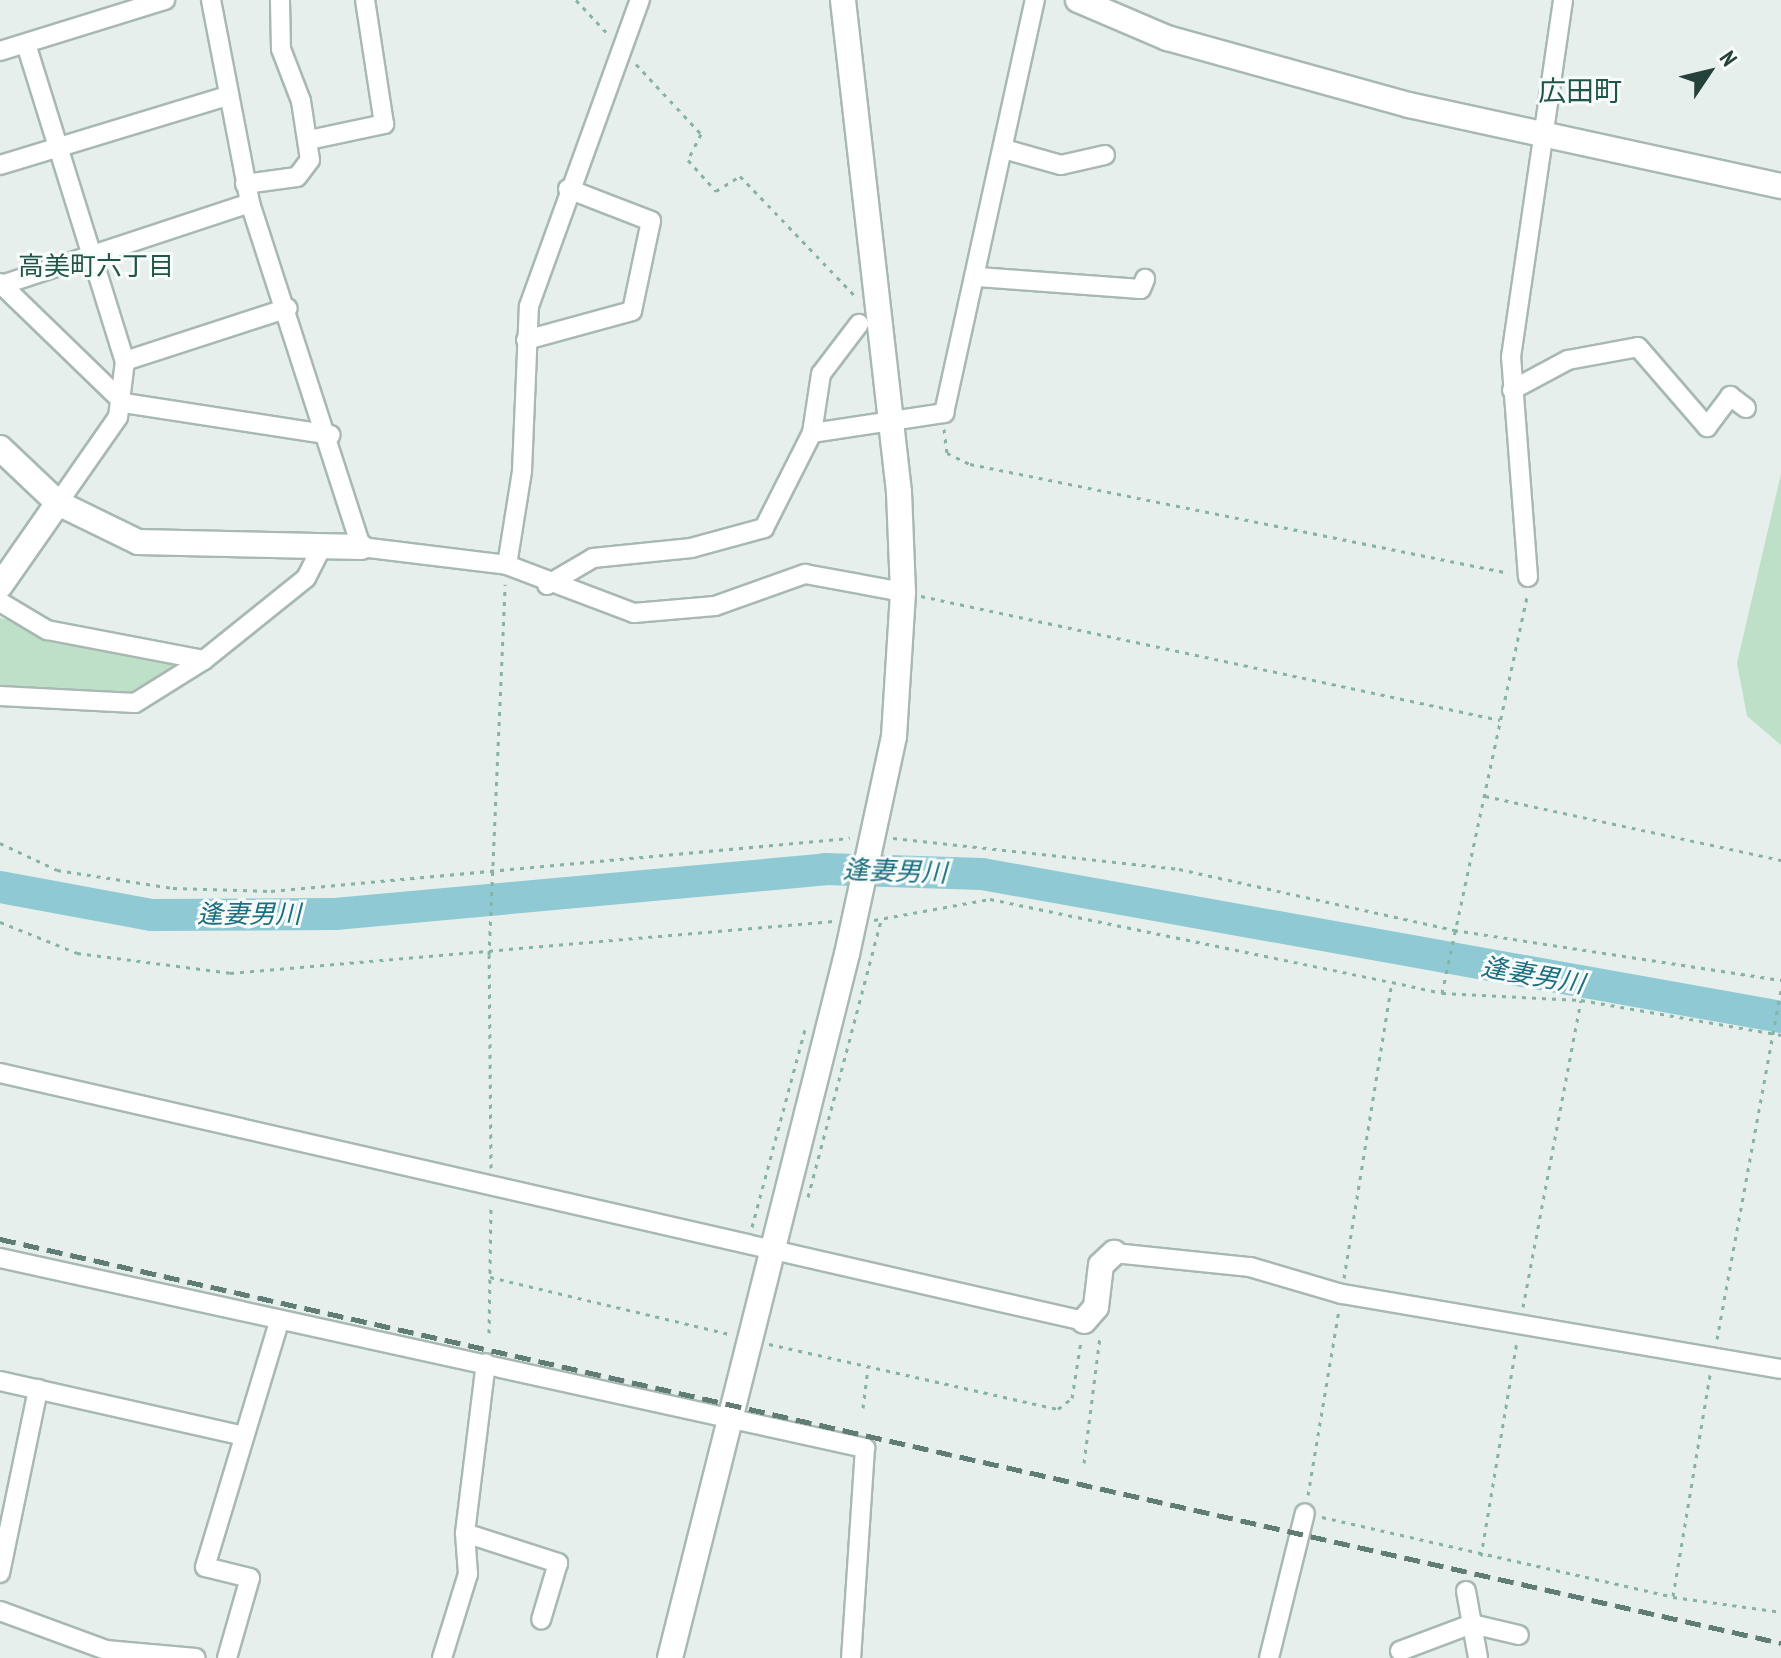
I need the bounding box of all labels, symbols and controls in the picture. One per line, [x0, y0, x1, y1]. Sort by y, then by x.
north arrow [1669, 32, 1749, 112]
text: N [1714, 45, 1744, 71]
district label: 広田町 [1538, 74, 1622, 108]
district label: 高美町六丁目 [18, 250, 174, 282]
water label: 逢妻男川 [842, 854, 948, 888]
water label: 逢妻男川 [197, 898, 301, 930]
water label: 逢妻男川 [1479, 951, 1587, 999]

